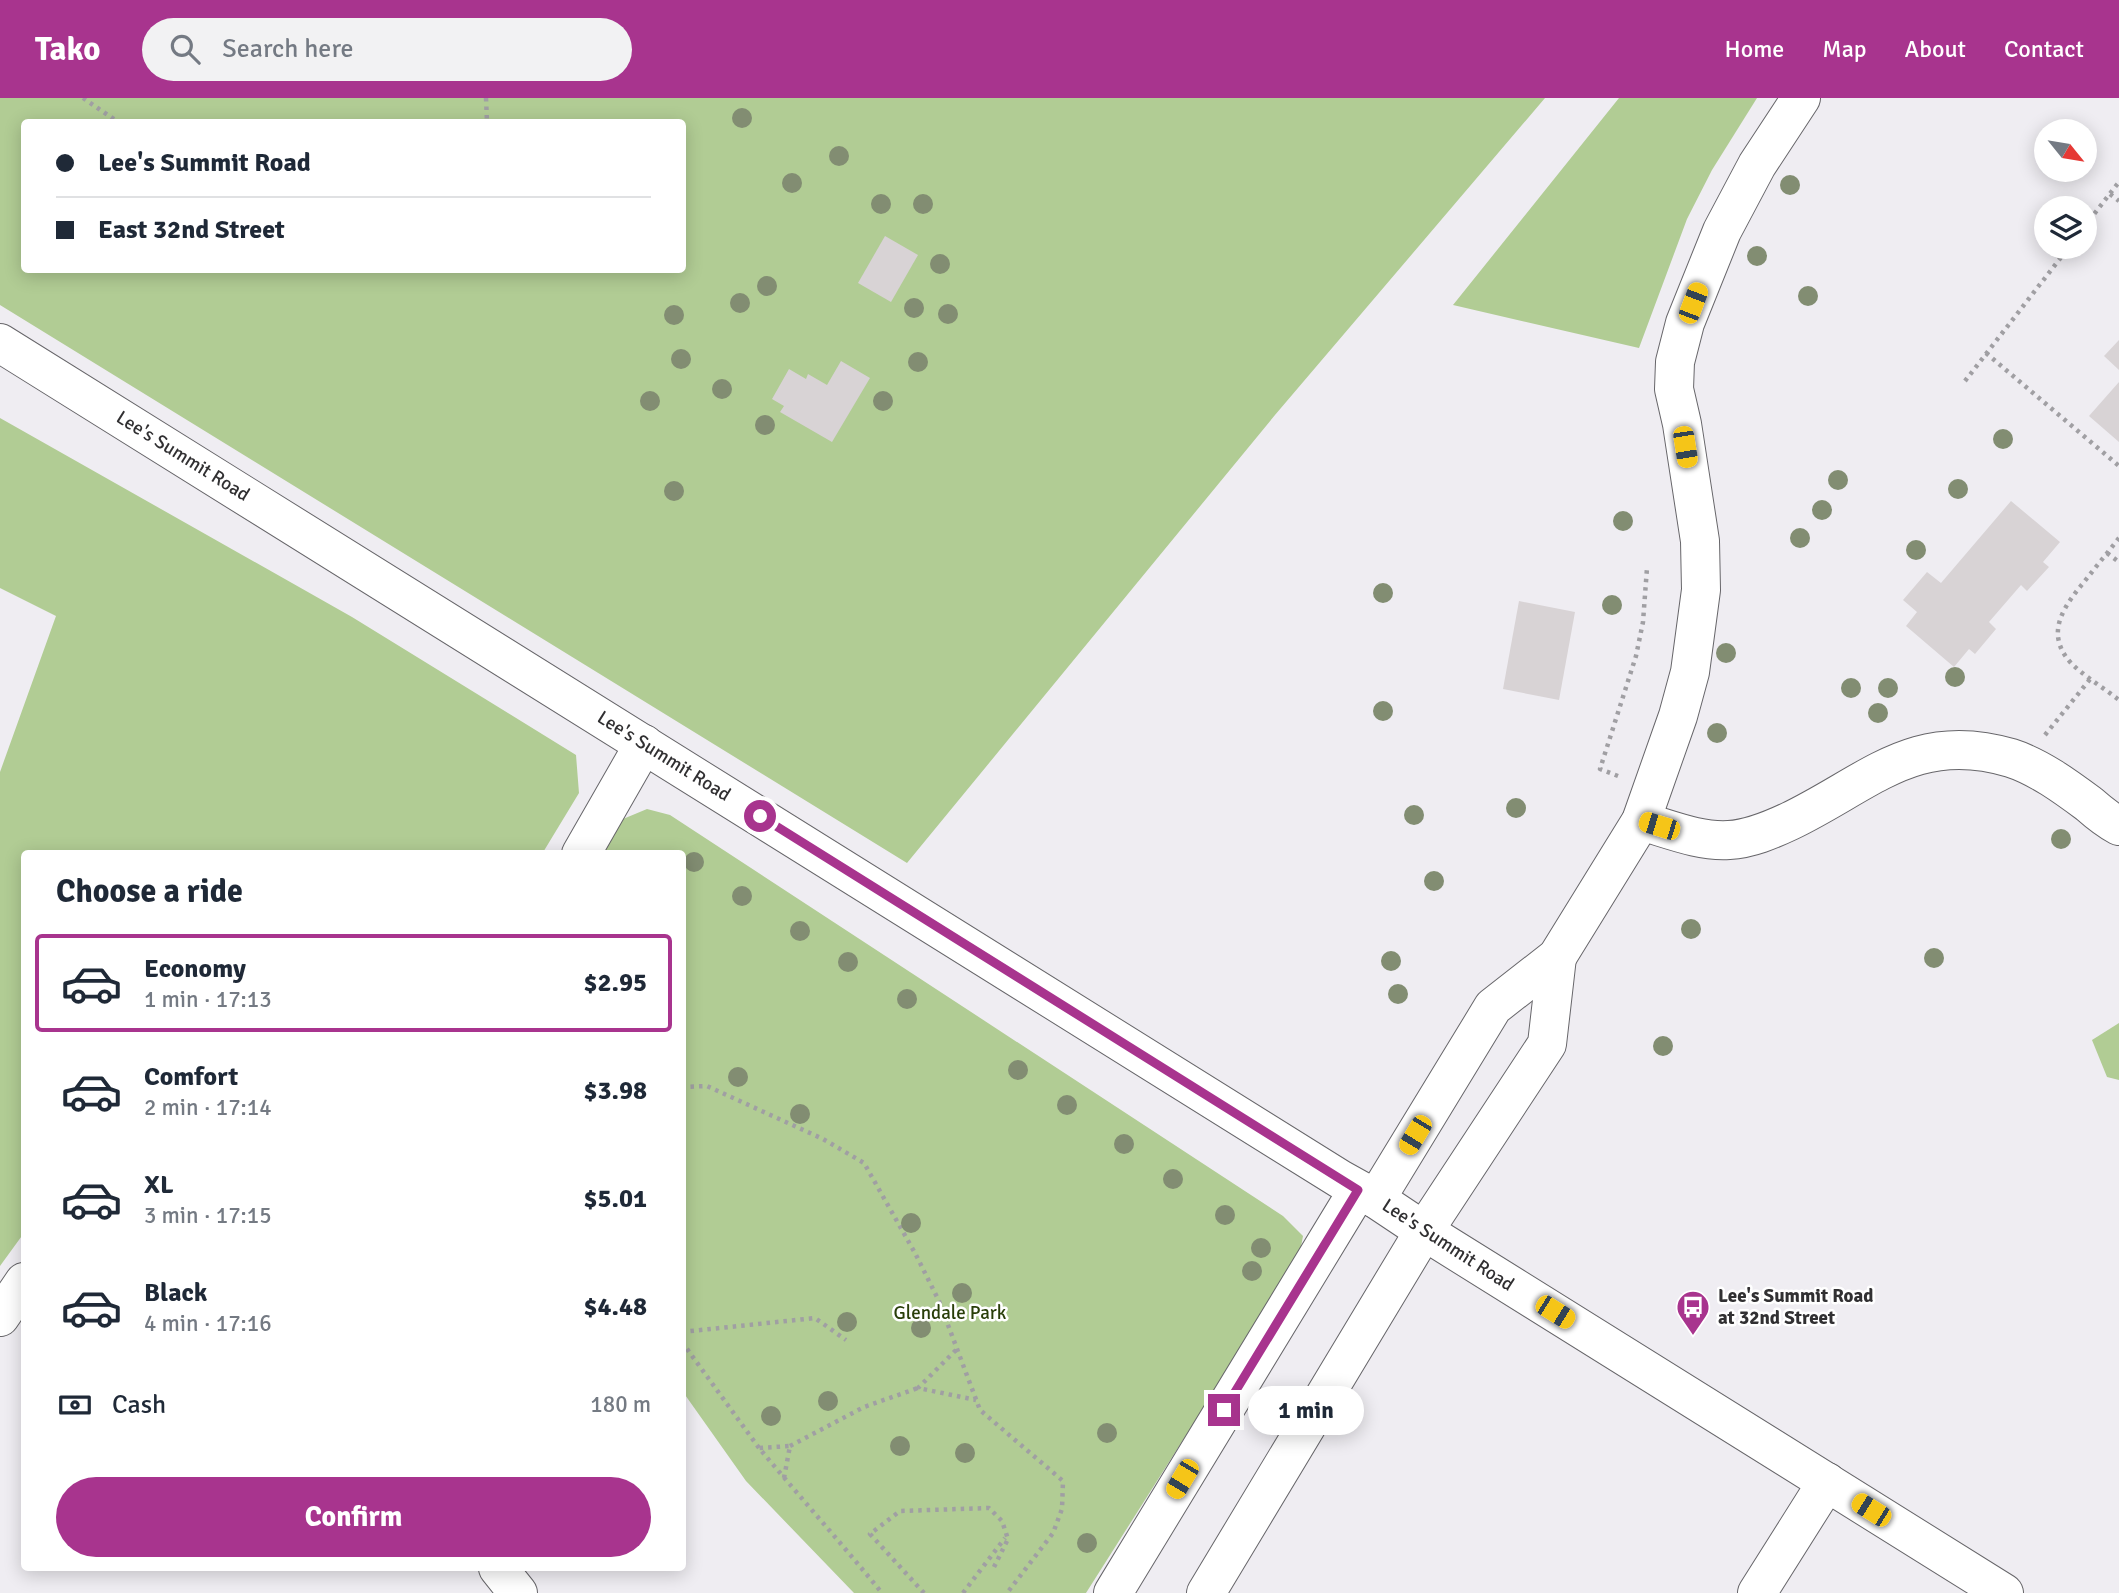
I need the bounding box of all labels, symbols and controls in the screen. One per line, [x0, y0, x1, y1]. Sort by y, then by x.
search box [142, 18, 632, 81]
text: Tako [35, 29, 100, 70]
icon: search [166, 30, 204, 68]
text: Search here [222, 33, 353, 65]
text: Home [1724, 34, 1784, 64]
text: Map [1822, 34, 1867, 64]
text: About [1905, 34, 1966, 64]
text: Contact [2004, 34, 2084, 64]
north arrow [2034, 119, 2096, 182]
map controls [2034, 119, 2097, 259]
text: Lee's Summit Road [98, 147, 311, 179]
button: layers [2034, 196, 2097, 259]
text: East 32nd Street [98, 214, 285, 246]
car [1676, 280, 1711, 326]
street label: Lee's Summit Road [112, 405, 254, 507]
car [1672, 425, 1699, 469]
street label: Lee's Summit Road [593, 705, 735, 807]
route start [744, 800, 776, 832]
car [1636, 810, 1683, 842]
text: Choose a ride [56, 872, 243, 911]
icon: car [60, 952, 123, 1015]
text: Economy [144, 953, 246, 985]
text: $2.95 [583, 967, 647, 999]
text: 1 min · 17:13 [144, 985, 272, 1014]
icon: car [60, 1060, 123, 1123]
text: Comfort [144, 1061, 238, 1093]
text: $3.98 [583, 1075, 647, 1107]
text: 2 min · 17:14 [144, 1093, 272, 1122]
car [1396, 1112, 1435, 1158]
icon: car [60, 1168, 123, 1231]
text: XL [144, 1169, 174, 1201]
text: $5.01 [583, 1183, 647, 1215]
street label: Lee's Summit Road [1377, 1193, 1519, 1297]
text: 3 min · 17:15 [144, 1201, 272, 1230]
icon: car [60, 1276, 123, 1339]
text: Black [144, 1277, 207, 1309]
place label: Lee's Summit Road at 32nd Street [1718, 1284, 1873, 1330]
bus stop icon: Lee's Summit Road at 32nd Street [1674, 1288, 1712, 1337]
text: $4.48 [583, 1291, 647, 1323]
car [1532, 1292, 1579, 1332]
park label: Glendale Park [894, 1301, 1007, 1325]
text: 4 min · 17:16 [144, 1309, 272, 1338]
icon: cash [56, 1386, 94, 1424]
callout: 1 min [1248, 1386, 1364, 1434]
text: Cash [112, 1389, 166, 1421]
text: 180 m [590, 1390, 651, 1419]
route end [1208, 1394, 1240, 1426]
text: 1 min [1278, 1396, 1334, 1425]
car [1163, 1456, 1202, 1502]
button: Confirm [56, 1477, 651, 1557]
car [1848, 1490, 1895, 1530]

